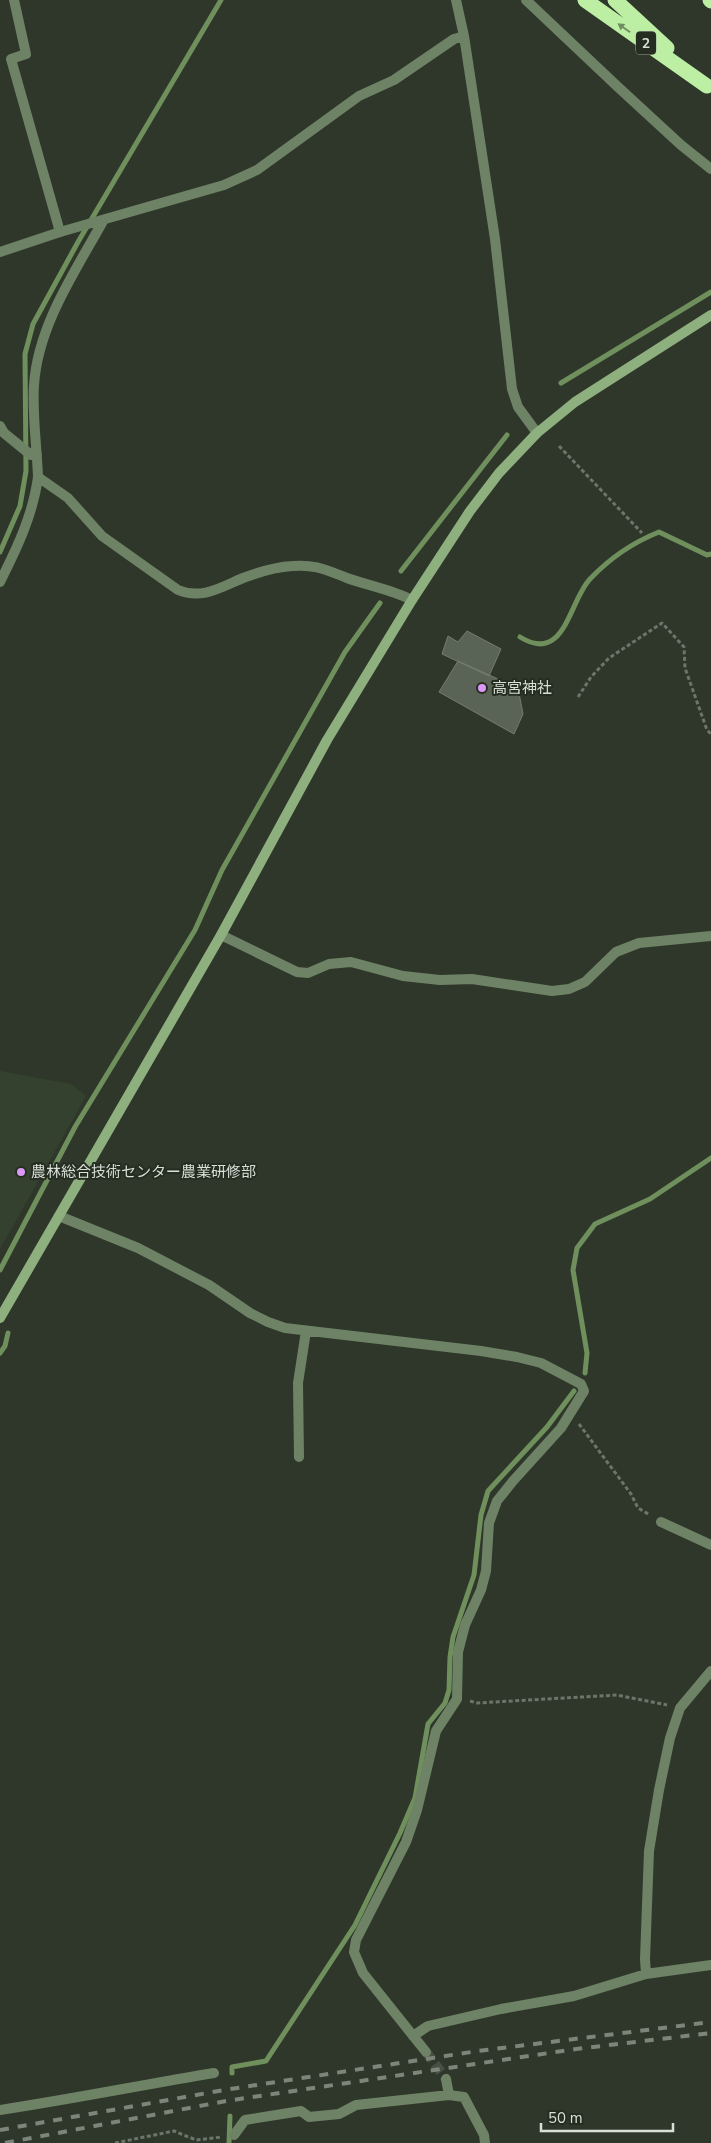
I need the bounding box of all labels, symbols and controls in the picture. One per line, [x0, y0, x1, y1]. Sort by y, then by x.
one-way arrow [617, 23, 631, 33]
road number: 2 [636, 32, 656, 54]
place label: 高宮神社 [492, 678, 552, 698]
marker: 高宮神社 [476, 682, 488, 694]
place label: 農林総合技術センター農業研修部 [31, 1162, 256, 1182]
marker: 農林総合技術センター農業研修部 [15, 1166, 27, 1178]
scale bar [541, 2100, 674, 2132]
text: 50 m [548, 2108, 583, 2128]

